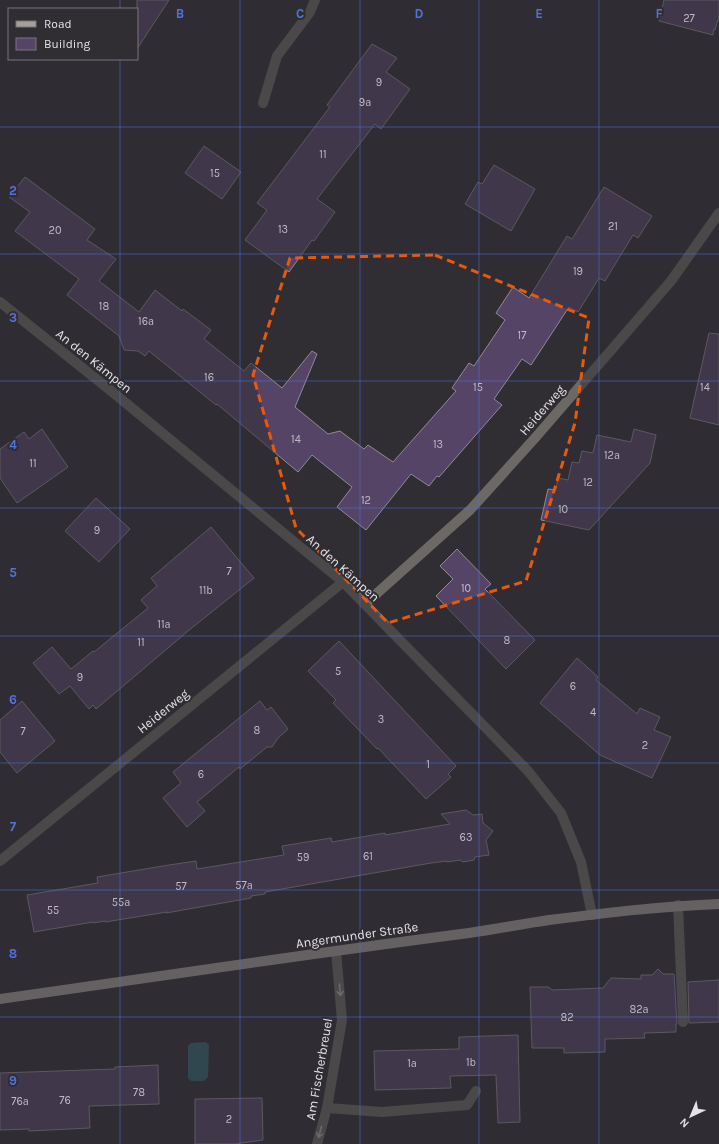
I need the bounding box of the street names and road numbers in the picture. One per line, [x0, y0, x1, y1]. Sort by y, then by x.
street label: An den Kämpen [53, 326, 135, 396]
street label: Heiderweg [516, 381, 568, 438]
street label: An den Kämpen [303, 531, 383, 605]
street label: Heiderweg [134, 685, 192, 736]
street label: Angermunder Straße [295, 919, 419, 951]
street label: Am Fischerbreuel [303, 1017, 335, 1121]

